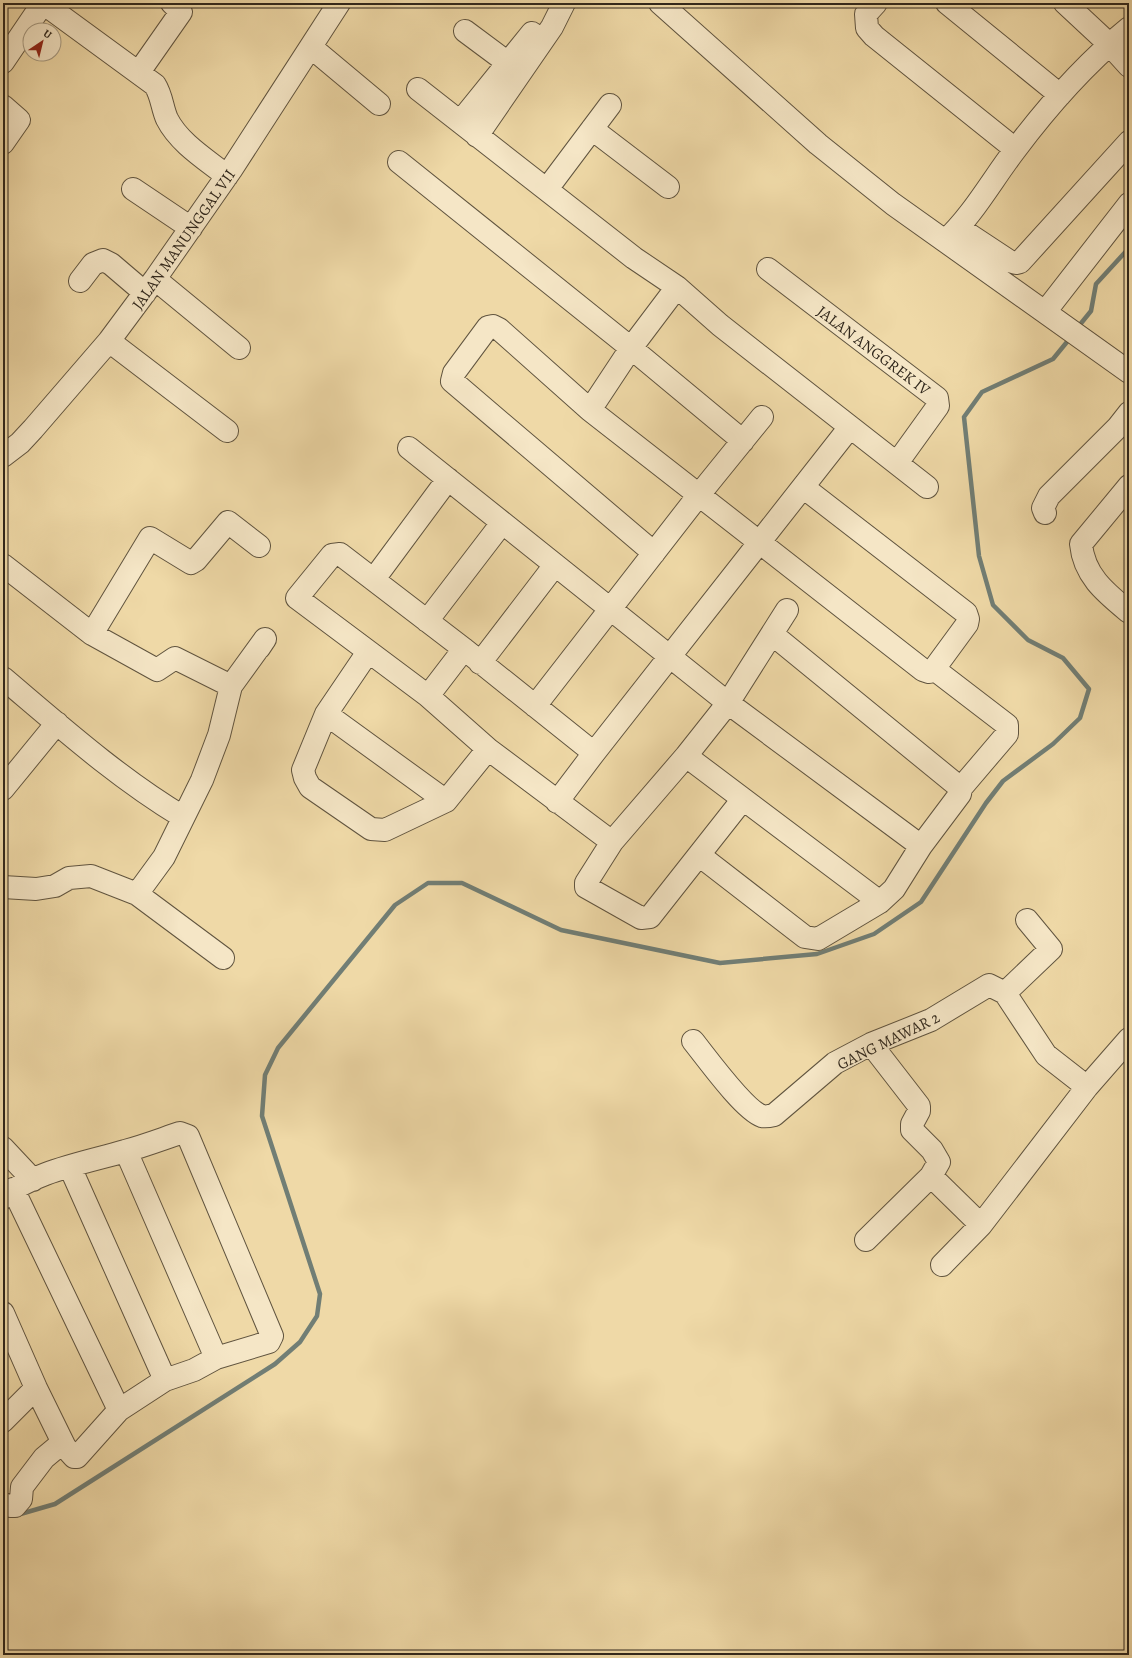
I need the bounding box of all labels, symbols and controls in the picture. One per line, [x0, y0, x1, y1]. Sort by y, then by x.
north arrow [22, 22, 62, 62]
text: U [40, 26, 55, 43]
street label: JALAN MANUNGGAL VII [127, 165, 241, 314]
street label: JALAN ANGGREK IV [812, 301, 935, 401]
street label: GANG MAWAR 2 [833, 1006, 944, 1075]

